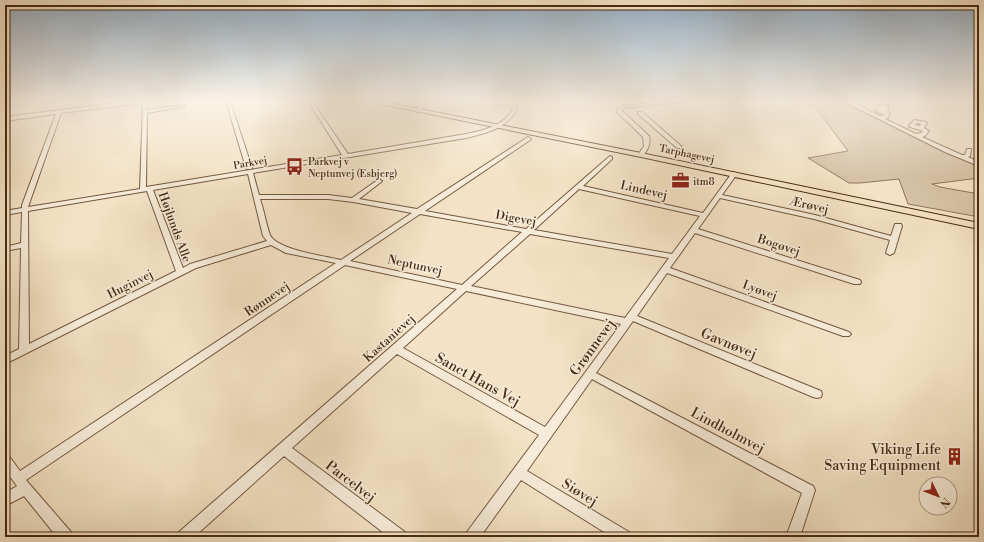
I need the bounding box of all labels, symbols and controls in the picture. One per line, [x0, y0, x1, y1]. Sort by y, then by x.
street label: Tarphagevej [658, 142, 716, 166]
street label: Parkvej [232, 154, 268, 172]
place label: Parkvej v Neptunvej (Esbjerg) [308, 156, 397, 180]
bus stop icon: Parkvej v Neptunvej (Esbjerg) [285, 157, 305, 177]
office icon: itm8 [670, 171, 690, 191]
place label: itm8 [693, 176, 715, 188]
street label: Lindevej [619, 178, 669, 203]
street label: Højlunds Alle [155, 190, 194, 264]
street label: Ærøvej [788, 194, 830, 217]
street label: Digevej [494, 208, 537, 229]
street label: Bogøvej [755, 231, 802, 259]
street label: Neptunvej [386, 252, 444, 279]
street label: Huginvej [105, 267, 156, 302]
street label: Lyøvej [740, 277, 779, 304]
street label: Rønnevej [242, 279, 293, 320]
street label: Kastanievej [361, 311, 418, 365]
street label: Grønnevej [566, 316, 620, 380]
street label: Gavnøvej [698, 325, 759, 363]
street label: Sanct Hans Vej [432, 349, 523, 411]
street label: Lindholmvej [687, 404, 768, 458]
place label: Viking Life Saving Equipment [824, 441, 941, 475]
building icon: Viking Life Saving Equipment [944, 447, 964, 467]
street label: Parcelvej [322, 457, 379, 507]
street label: Siøvej [558, 475, 601, 511]
north arrow [918, 476, 958, 516]
text: N [936, 494, 953, 510]

